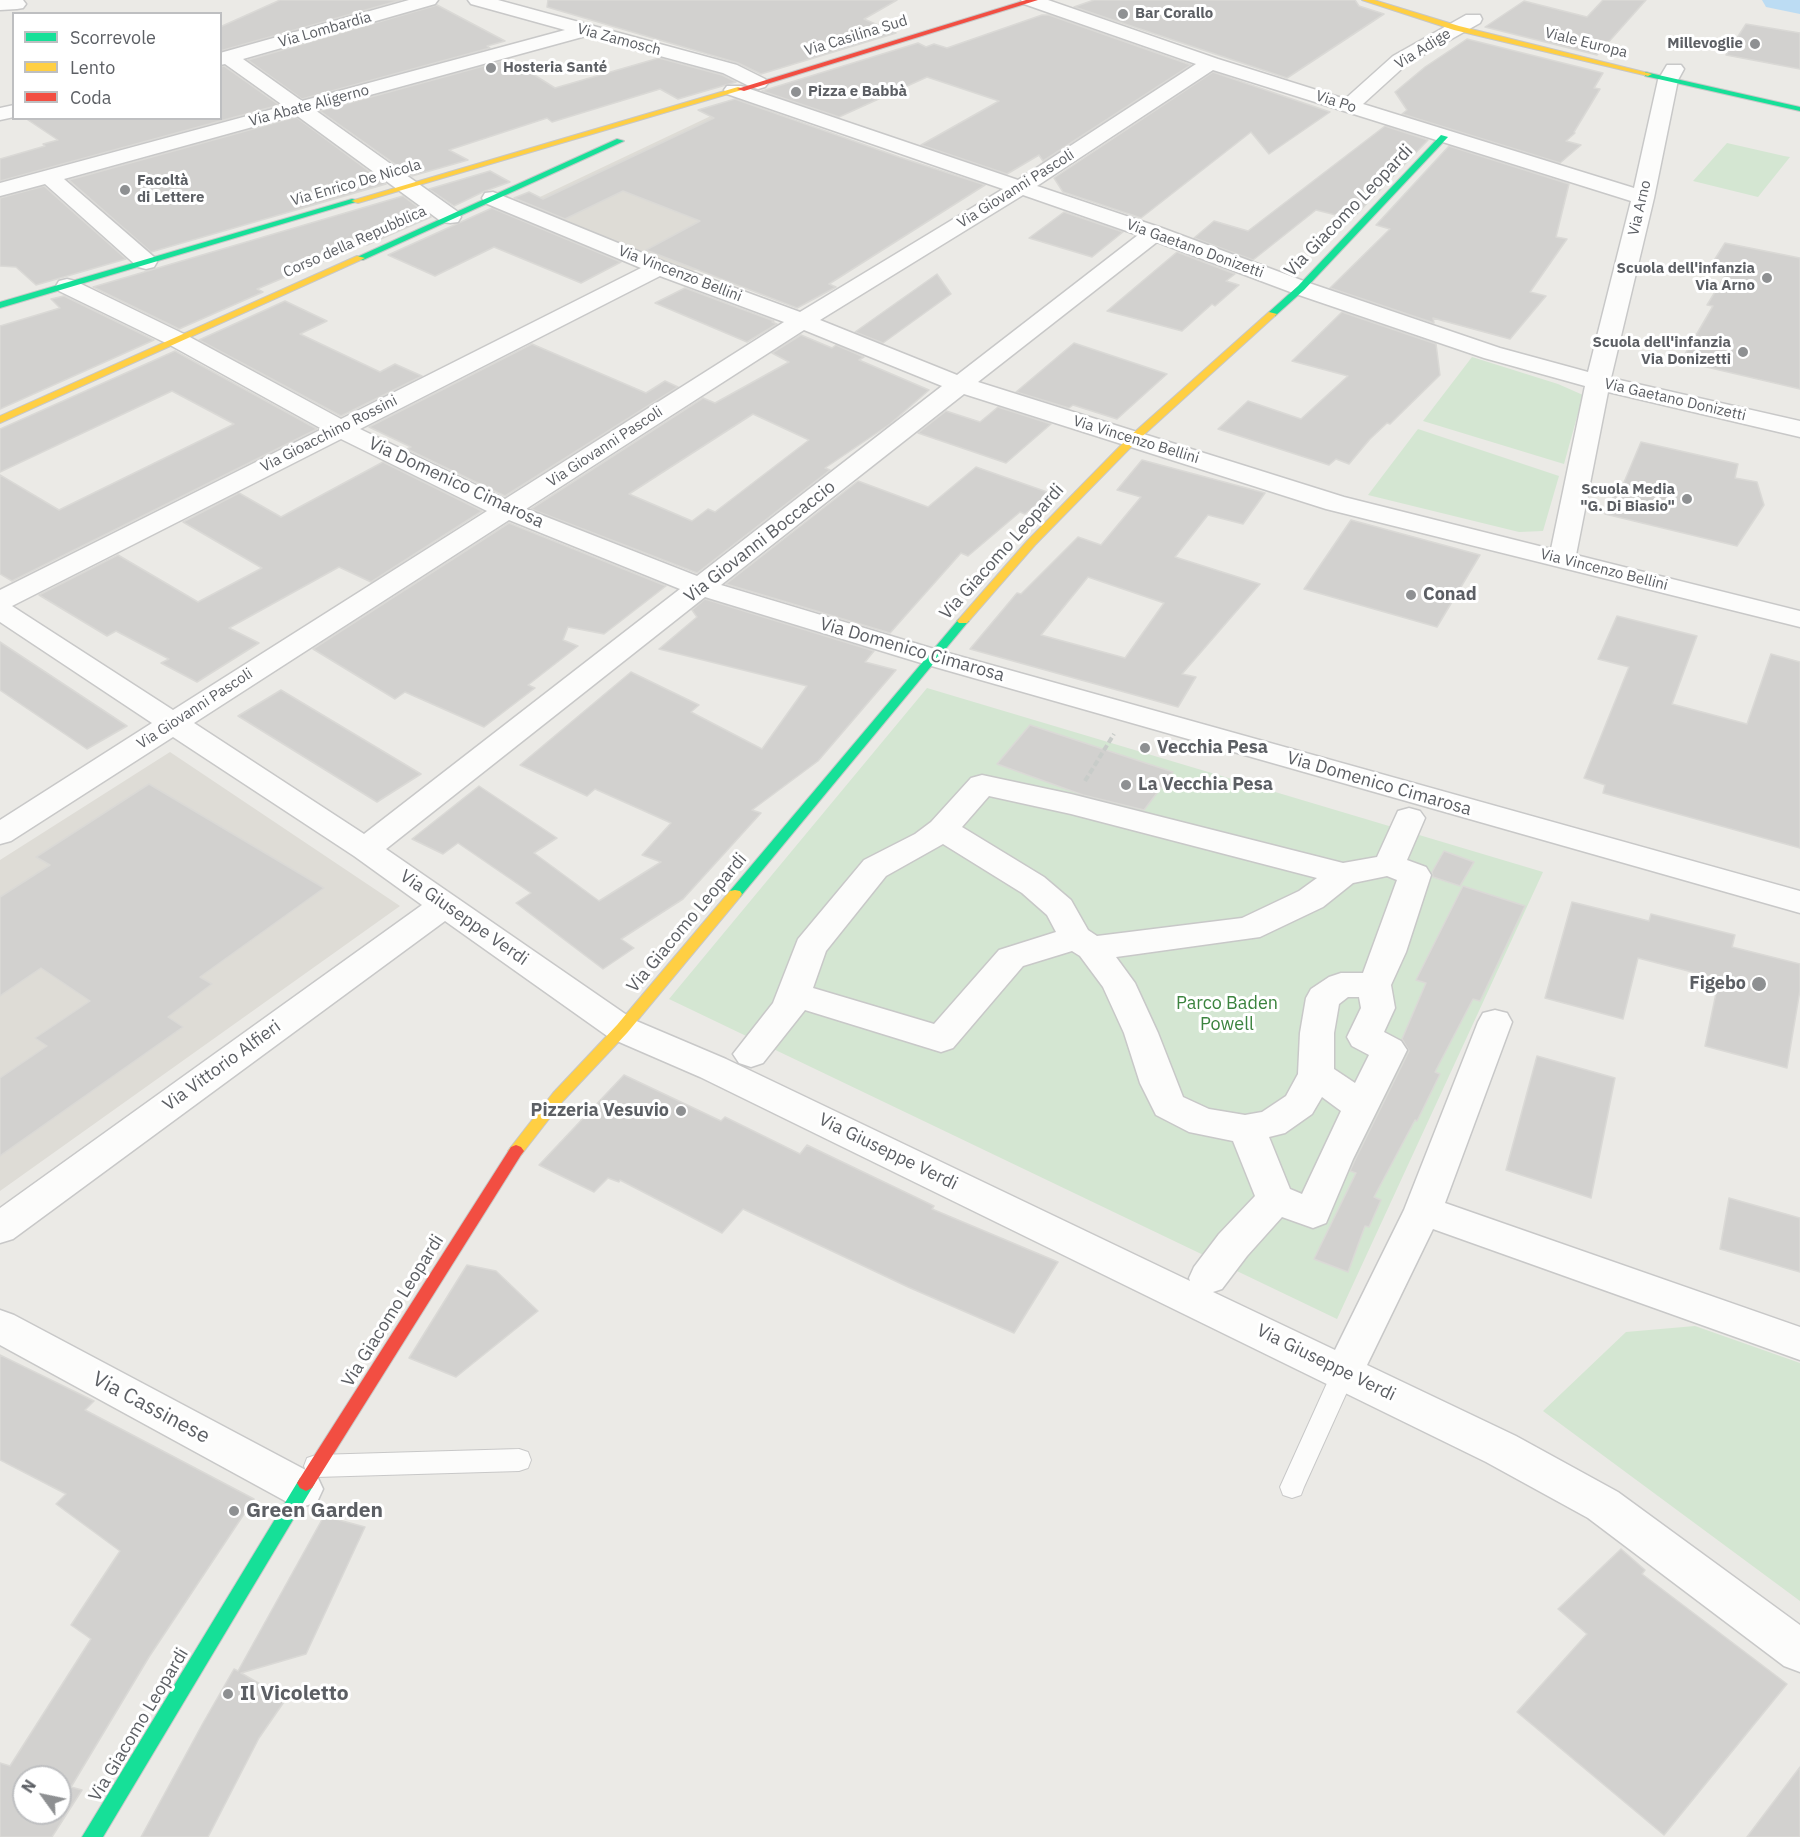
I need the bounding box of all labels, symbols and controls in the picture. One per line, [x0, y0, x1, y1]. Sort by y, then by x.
place label: Bar Corallo [1135, 5, 1213, 23]
marker: Bar Corallo [1116, 7, 1130, 21]
street label: Via Lombardia [276, 8, 374, 52]
legend [12, 12, 222, 120]
street label: Via Casilina Sud [802, 12, 910, 60]
street label: Via Zamosch [575, 20, 663, 60]
street label: Viale Europa [1543, 24, 1629, 62]
street label: Via Adige [1392, 25, 1454, 73]
text: Scorrevole [70, 26, 156, 49]
place label: Millevoglie [1667, 35, 1743, 53]
marker: Millevoglie [1748, 37, 1762, 51]
text: Lento [70, 56, 115, 79]
place label: Hosteria Santé [503, 59, 607, 77]
marker: Hosteria Santé [484, 61, 498, 75]
street label: Via Abate Aligerno [247, 81, 371, 131]
place label: Pizza e Babbà [808, 83, 907, 101]
marker: Pizza e Babbà [789, 85, 803, 99]
text: Coda [70, 86, 111, 109]
street label: Via Po [1313, 87, 1359, 117]
street label: Via Giacomo Leopardi [1280, 140, 1418, 282]
street label: Via Giovanni Pascoli [954, 146, 1078, 232]
street label: Via Enrico De Nicola [289, 156, 423, 210]
place label: Facoltà di Lettere [137, 172, 204, 207]
street label: Via Arno [1625, 178, 1655, 238]
marker: Facoltà di Lettere [118, 183, 132, 197]
street label: Corso della Repubblica [281, 202, 429, 282]
street label: Via Gaetano Donizetti [1124, 216, 1266, 282]
street label: Via Vincenzo Bellini [616, 242, 744, 306]
place label: Scuola dell'infanzia Via Arno [1617, 260, 1755, 295]
marker: Scuola dell'infanzia Via Arno [1760, 271, 1774, 285]
place label: Scuola dell'infanzia Via Donizetti [1593, 334, 1731, 369]
marker: Scuola dell'infanzia Via Donizetti [1736, 345, 1750, 359]
street label: Via Gaetano Donizetti [1602, 375, 1748, 425]
street label: Via Gioacchino Rossini [258, 392, 400, 476]
street label: Via Giovanni Pascoli [544, 403, 666, 491]
street label: Via Vincenzo Bellini [1071, 412, 1201, 468]
street label: Via Domenico Cimarosa [365, 433, 547, 533]
street label: Via Giovanni Boccaccio [680, 476, 840, 608]
street label: Via Giacomo Leopardi [935, 480, 1069, 624]
place label: Scuola Media "G. Di Biasio" [1580, 481, 1675, 516]
marker: Scuola Media "G. Di Biasio" [1680, 492, 1694, 506]
street label: Via Vincenzo Bellini [1538, 545, 1670, 595]
place label: Conad [1423, 584, 1477, 606]
marker: Conad [1404, 588, 1418, 602]
street label: Via Domenico Cimarosa [817, 613, 1007, 687]
street label: Via Giovanni Pascoli [134, 665, 256, 753]
place label: Vecchia Pesa [1157, 737, 1268, 759]
marker: Vecchia Pesa [1138, 741, 1152, 755]
street label: Via Domenico Cimarosa [1284, 747, 1474, 821]
place label: La Vecchia Pesa [1138, 774, 1273, 796]
marker: La Vecchia Pesa [1119, 778, 1133, 792]
street label: Via Giacomo Leopardi [622, 849, 752, 997]
street label: Via Giuseppe Verdi [396, 866, 532, 970]
place label: Figebo [1689, 973, 1746, 995]
marker: Figebo [1750, 975, 1768, 993]
park label: Parco Baden Powell [1176, 993, 1278, 1036]
street label: Via Vittorio Alfieri [159, 1016, 285, 1116]
place label: Pizzeria Vesuvio [531, 1100, 669, 1122]
marker: Pizzeria Vesuvio [674, 1104, 688, 1118]
street label: Via Giuseppe Verdi [815, 1109, 961, 1195]
street label: Via Giacomo Leopardi [337, 1231, 449, 1391]
street label: Via Giuseppe Verdi [1253, 1320, 1399, 1406]
street label: Via Cassinese [88, 1367, 214, 1449]
place label: Green Garden [246, 1498, 383, 1524]
marker: Green Garden [227, 1504, 241, 1518]
street label: Via Giacomo Leopardi [85, 1644, 193, 1806]
place label: Il Vicoletto [240, 1681, 349, 1707]
marker: Il Vicoletto [221, 1687, 235, 1701]
north arrow [12, 1765, 72, 1825]
text: N [17, 1776, 40, 1797]

